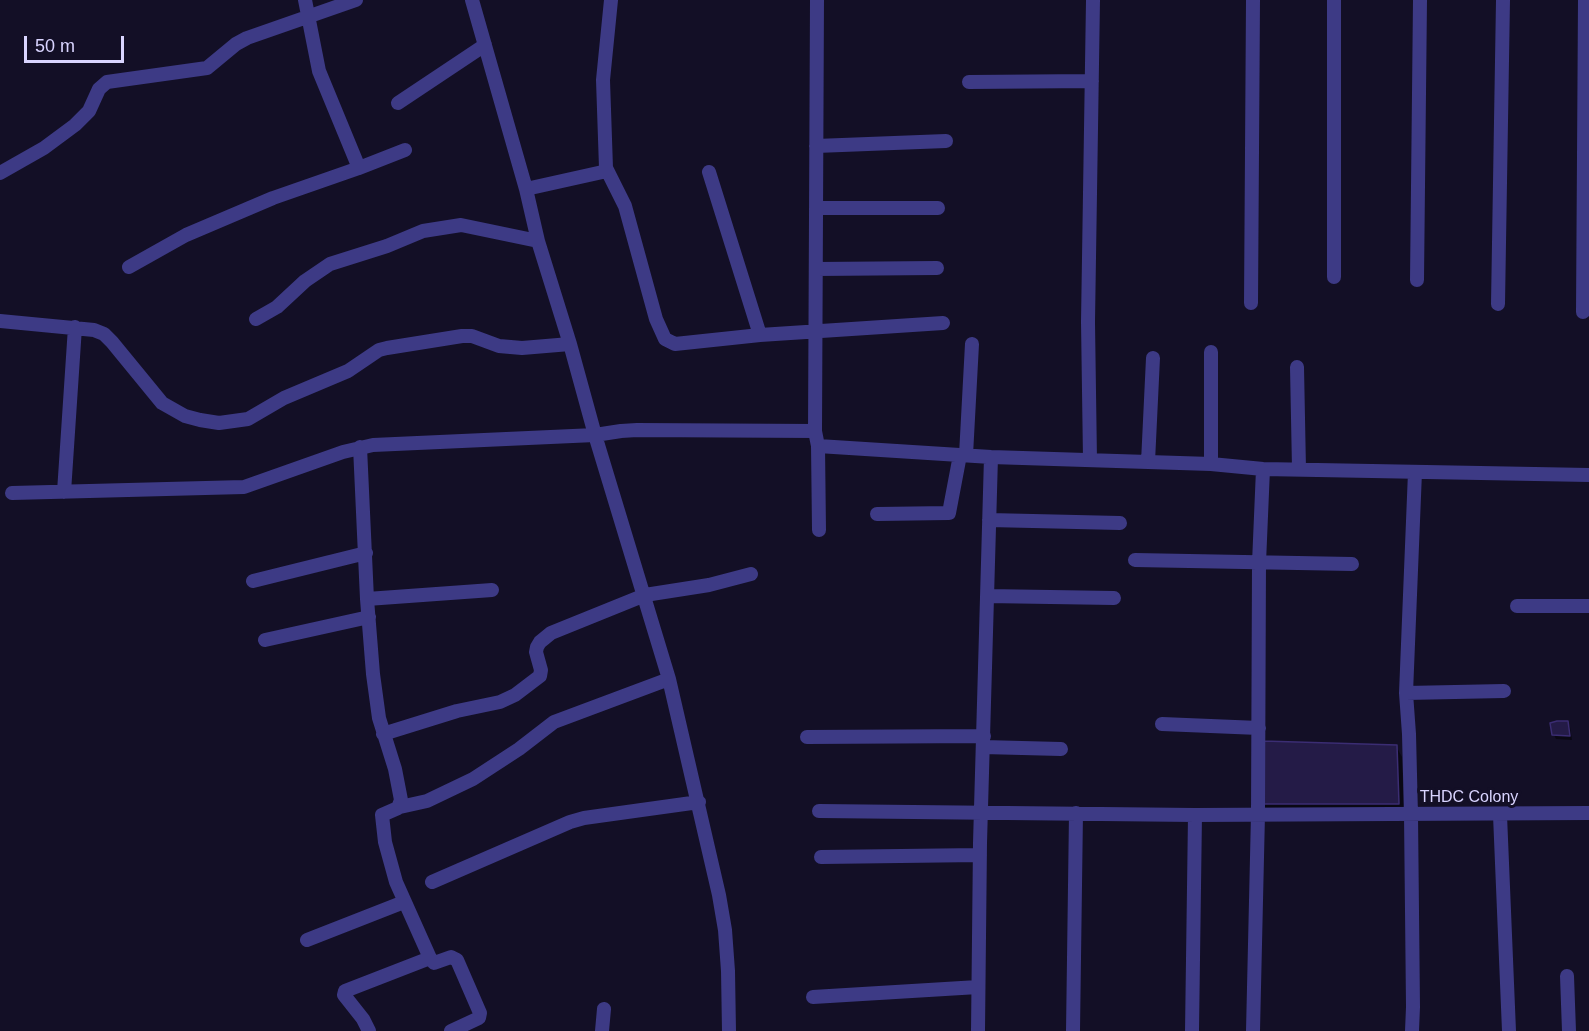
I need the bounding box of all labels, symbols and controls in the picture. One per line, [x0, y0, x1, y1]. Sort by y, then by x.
scale bar [27, 24, 128, 62]
text: 50 m [35, 36, 75, 56]
street label: THDC Colony [1420, 788, 1518, 808]

